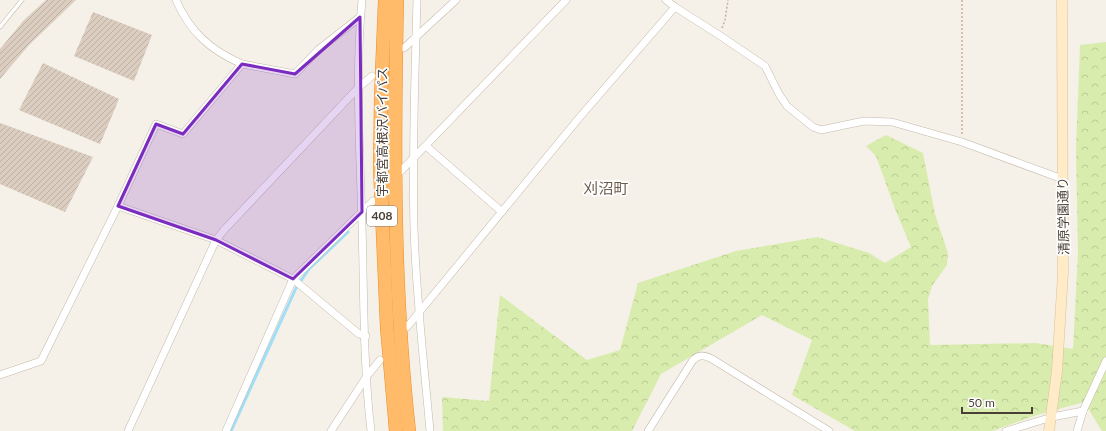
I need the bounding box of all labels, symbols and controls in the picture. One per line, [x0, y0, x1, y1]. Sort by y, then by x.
street label: 宇都宮高根沢バイパス [374, 67, 390, 197]
street label: 清原学園通り [1054, 177, 1072, 255]
district label: 刈沼町 [583, 179, 629, 197]
road number: 408 [367, 206, 397, 226]
scale bar [962, 389, 1032, 415]
text: 50 m [968, 395, 995, 410]

